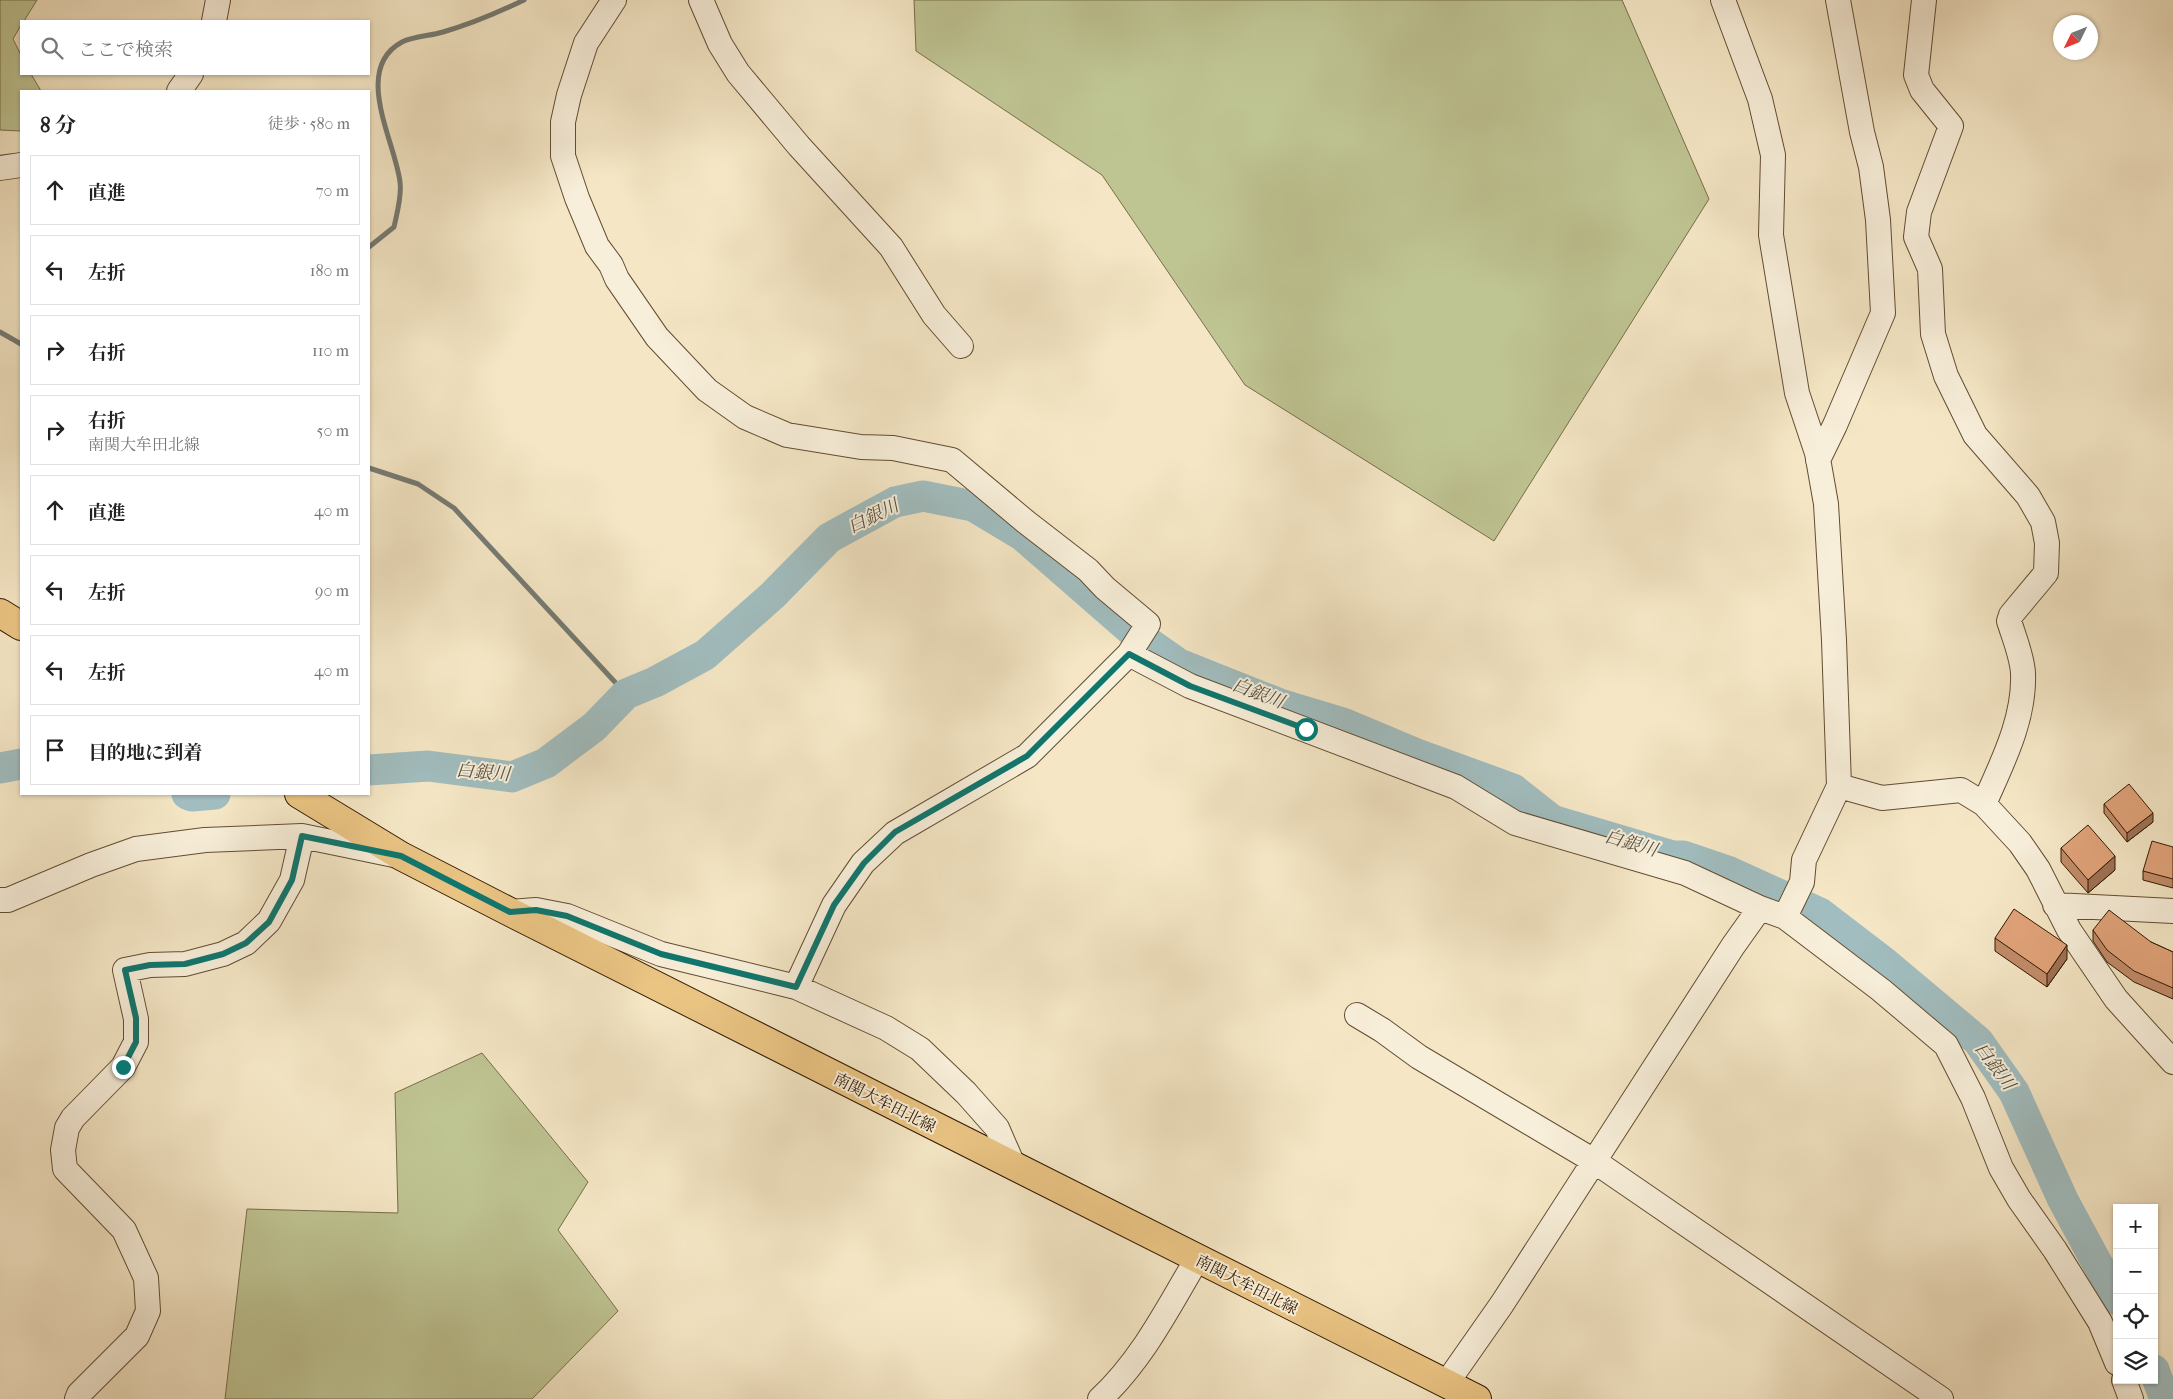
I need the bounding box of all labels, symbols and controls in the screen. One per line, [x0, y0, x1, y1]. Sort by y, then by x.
north arrow [2053, 15, 2098, 60]
search box [20, 20, 370, 75]
icon: search [38, 34, 66, 62]
text: ここで検索 [78, 39, 173, 61]
text: 8 分 [40, 113, 76, 137]
text: 徒歩 · 580 m [267, 114, 350, 133]
icon: ahead [41, 176, 69, 204]
text: 70 m [316, 181, 349, 200]
text: 直進 [88, 182, 126, 204]
icon: left [41, 256, 69, 284]
text: 180 m [310, 261, 349, 280]
text: 左折 [88, 262, 126, 284]
icon: right [41, 336, 69, 364]
text: 110 m [312, 341, 349, 360]
text: 右折 [88, 342, 126, 364]
text: 右折 [88, 410, 126, 432]
icon: right [41, 416, 69, 444]
text: 50 m [317, 421, 349, 440]
text: 南関大牟田北線 [88, 435, 200, 454]
water label: 白銀川 [844, 494, 904, 538]
icon: ahead [41, 496, 69, 524]
text: 40 m [314, 501, 349, 520]
text: 直進 [88, 502, 126, 524]
icon: left [41, 576, 69, 604]
text: 90 m [315, 581, 349, 600]
text: 左折 [88, 582, 126, 604]
icon: left [41, 656, 69, 684]
text: 40 m [314, 661, 349, 680]
text: 左折 [88, 662, 126, 684]
water label: 白銀川 [1229, 674, 1289, 714]
route start [1295, 718, 1318, 741]
icon: arrive [41, 736, 69, 764]
text: 目的地に到着 [88, 742, 202, 764]
water label: 白銀川 [455, 760, 513, 785]
water label: 白銀川 [1602, 826, 1662, 862]
water label: 白銀川 [1970, 1038, 2020, 1096]
route end [112, 1056, 135, 1079]
street label: 南関大牟田北線 [831, 1069, 939, 1136]
map controls [2113, 1204, 2158, 1384]
button: + [2113, 1204, 2158, 1249]
button: − [2113, 1249, 2158, 1294]
street label: 南関大牟田北線 [1193, 1251, 1301, 1318]
button: locate [2113, 1294, 2158, 1339]
button: layers [2113, 1339, 2158, 1384]

